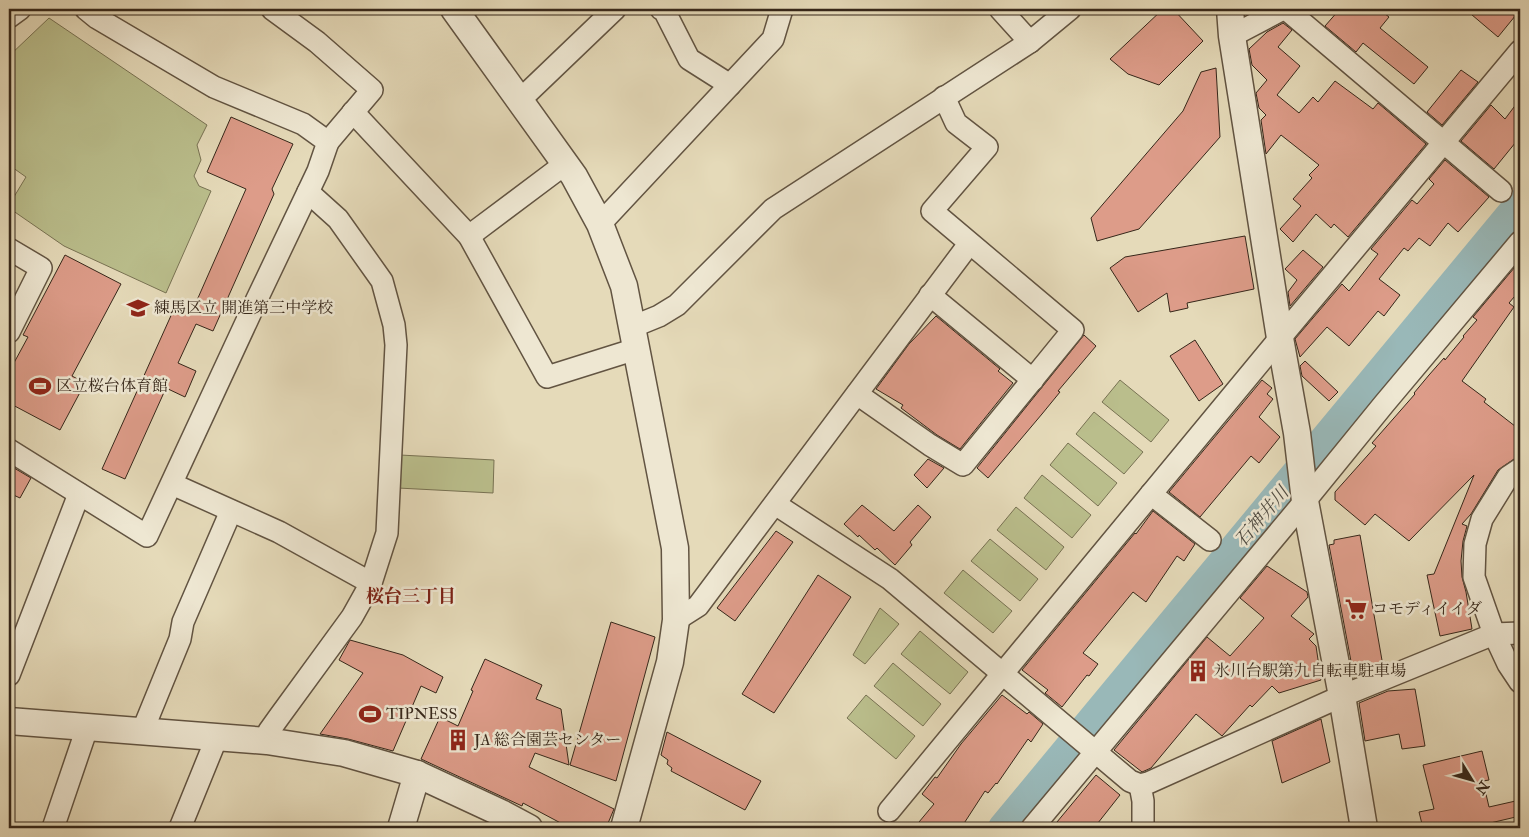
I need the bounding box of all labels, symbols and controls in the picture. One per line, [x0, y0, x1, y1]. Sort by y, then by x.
school or university icon: 練馬区立 開進第三中学校 [125, 295, 151, 321]
place label: 練馬区立 開進第三中学校 [154, 298, 333, 318]
sports icon: 区立桜台体育館 [27, 373, 53, 399]
place label: 区立桜台体育館 [56, 376, 168, 396]
water label: 石神井川 [1230, 480, 1295, 552]
district label: 桜台三丁目 [366, 585, 456, 608]
supermarket icon: コモディイイダ [1343, 596, 1369, 622]
place label: コモディイイダ [1372, 599, 1482, 619]
building icon: 氷川台駅第九自転車駐車場 [1185, 658, 1211, 684]
place label: 氷川台駅第九自転車駐車場 [1214, 661, 1406, 681]
sports icon: TIPNESS [357, 701, 383, 727]
place label: TIPNESS [386, 704, 457, 724]
building icon: JA 総合園芸センター [445, 727, 471, 753]
place label: JA 総合園芸センター [473, 730, 621, 751]
north arrow [1446, 754, 1496, 804]
text: N [1471, 777, 1493, 798]

